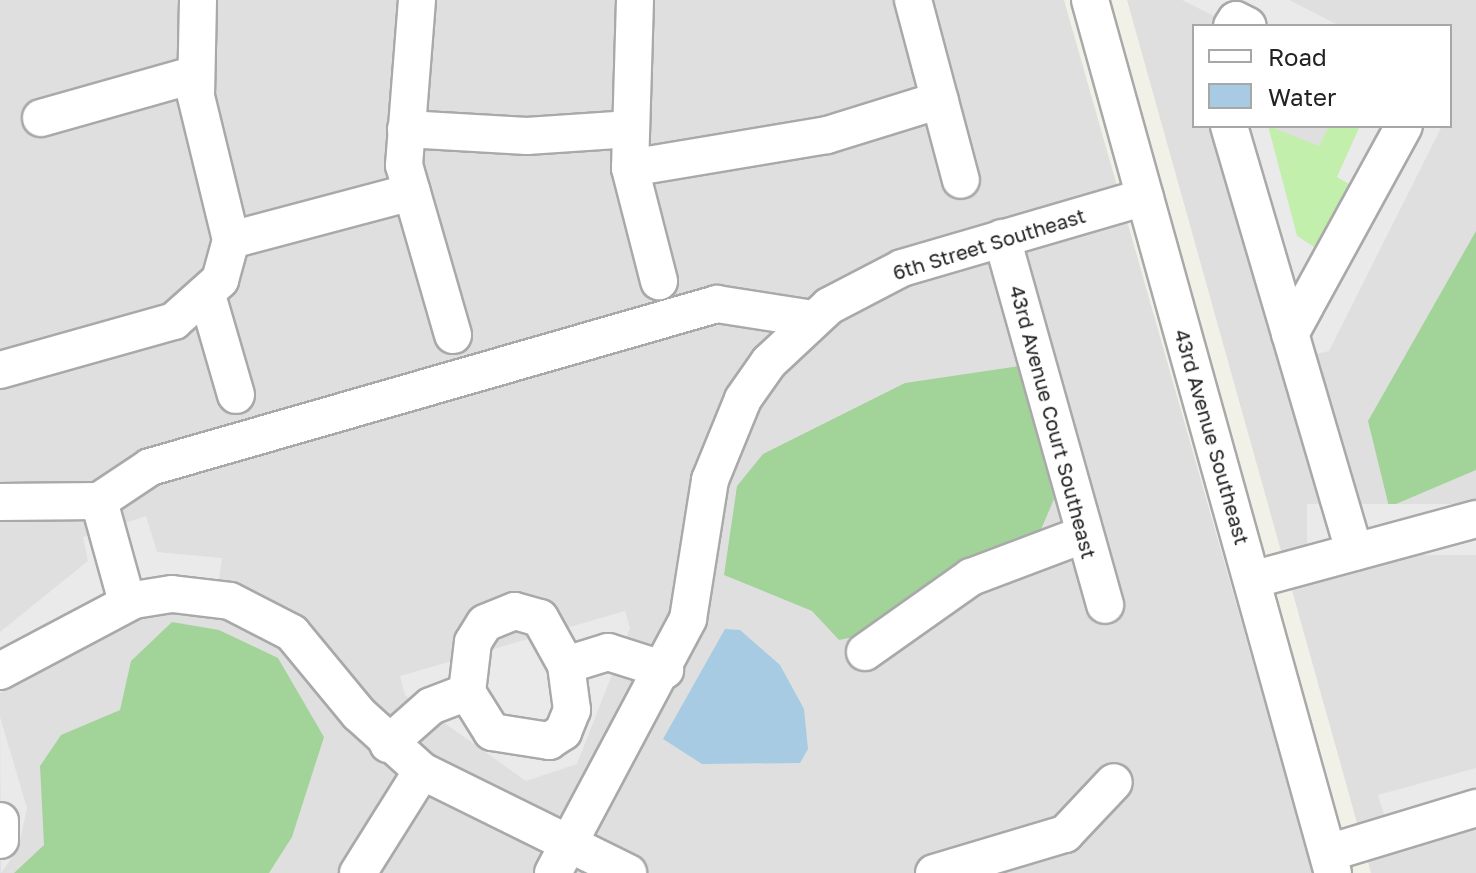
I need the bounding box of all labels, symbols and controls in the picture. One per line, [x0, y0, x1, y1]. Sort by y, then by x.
legend [1192, 24, 1452, 128]
text: Road [1268, 42, 1327, 71]
text: Water [1268, 82, 1336, 111]
street label: 6th Street Southeast [890, 203, 1088, 285]
street label: 43rd Avenue Court Southeast [1005, 283, 1101, 561]
street label: 43rd Avenue Southeast [1170, 326, 1254, 548]

